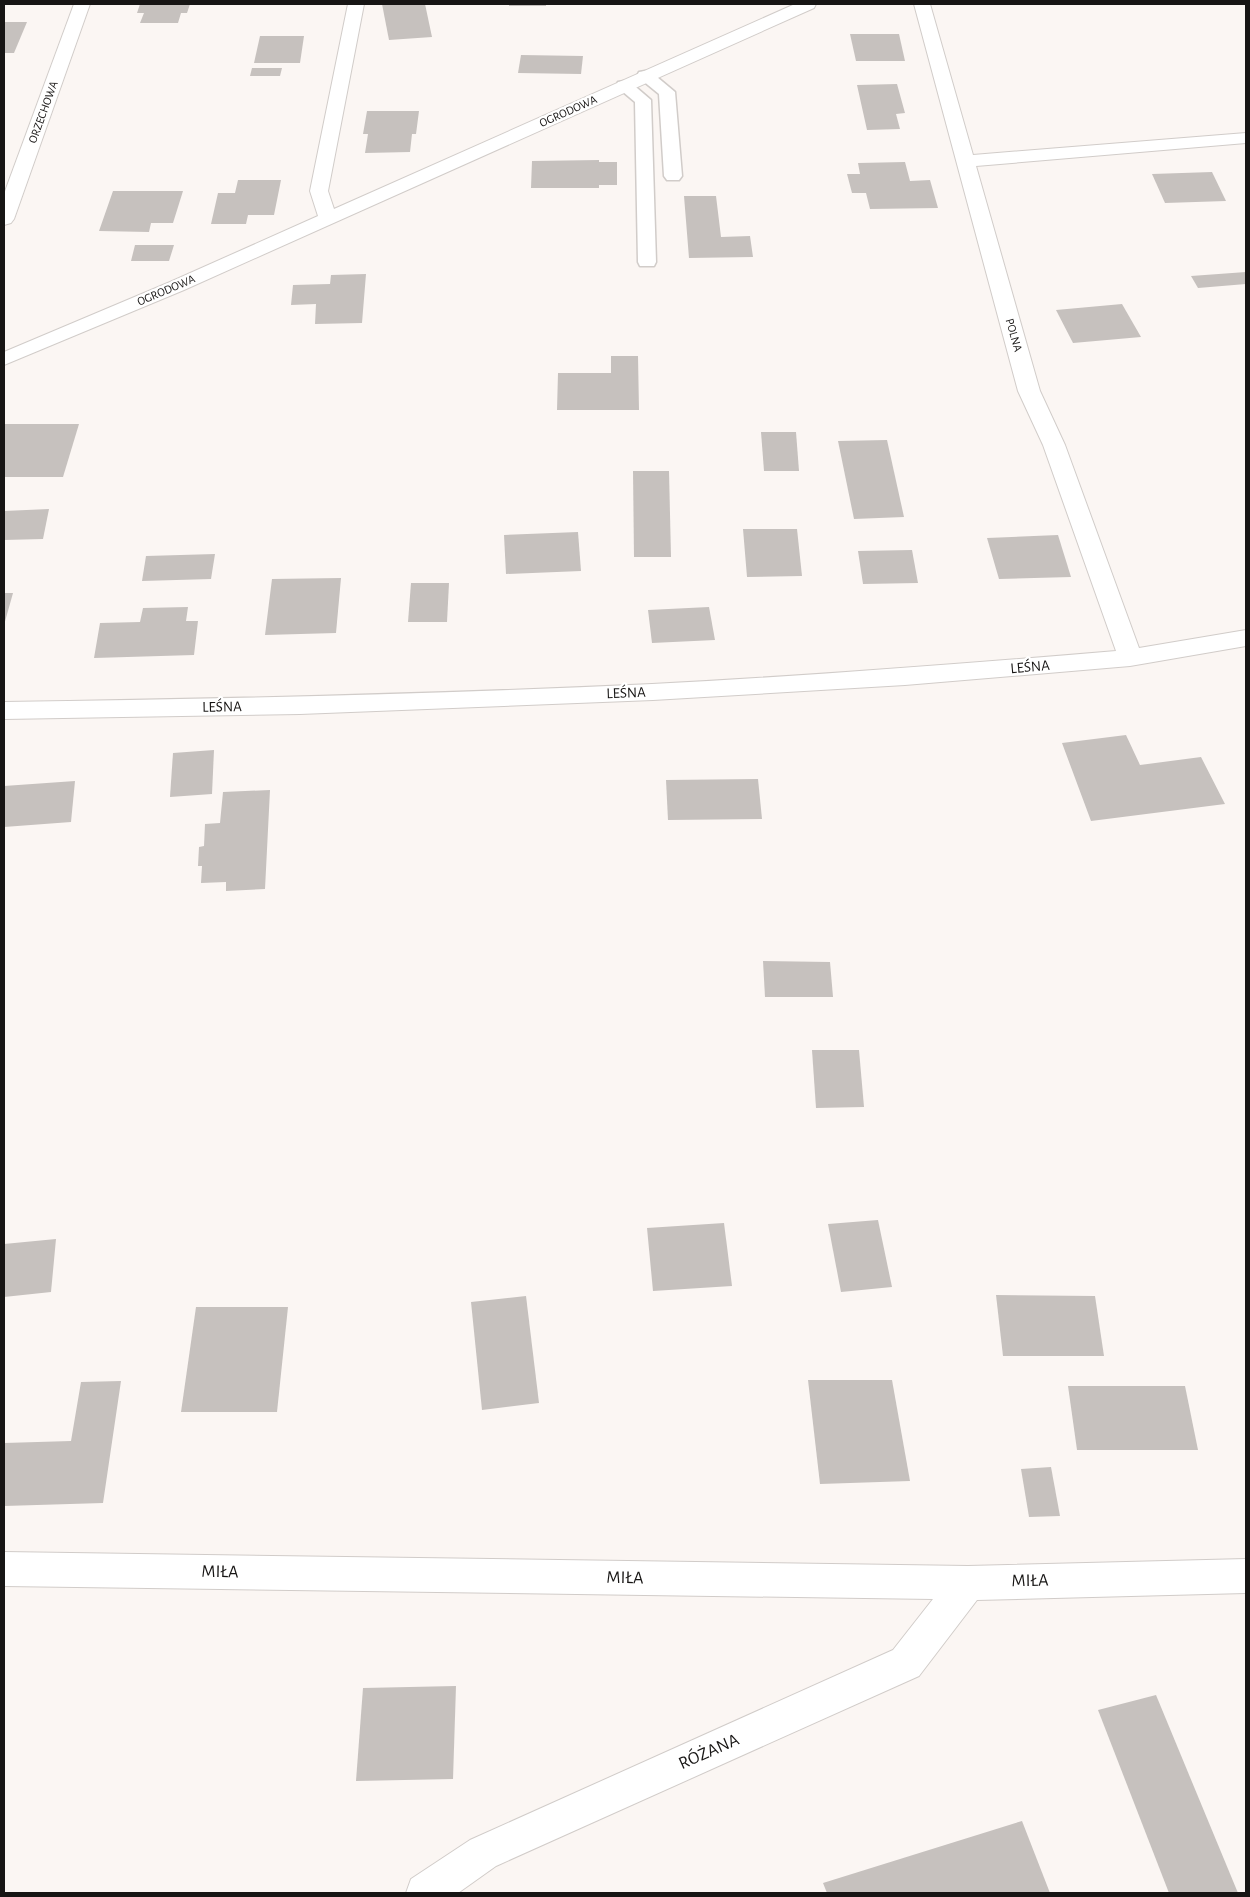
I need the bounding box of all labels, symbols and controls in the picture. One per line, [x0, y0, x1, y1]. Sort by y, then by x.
street label: ORZECHOWA [26, 79, 60, 145]
street label: OGRODOWA [537, 93, 599, 129]
street label: OGRODOWA [135, 272, 197, 308]
street label: POLNA [1004, 317, 1024, 353]
street label: LEŚNA [1010, 656, 1051, 676]
street label: LEŚNA [606, 683, 646, 701]
street label: LEŚNA [202, 697, 242, 715]
street label: MIŁA [201, 1563, 239, 1581]
street label: MIŁA [606, 1569, 644, 1587]
street label: MIŁA [1011, 1572, 1049, 1590]
street label: RÓŻANA [675, 1728, 742, 1773]

